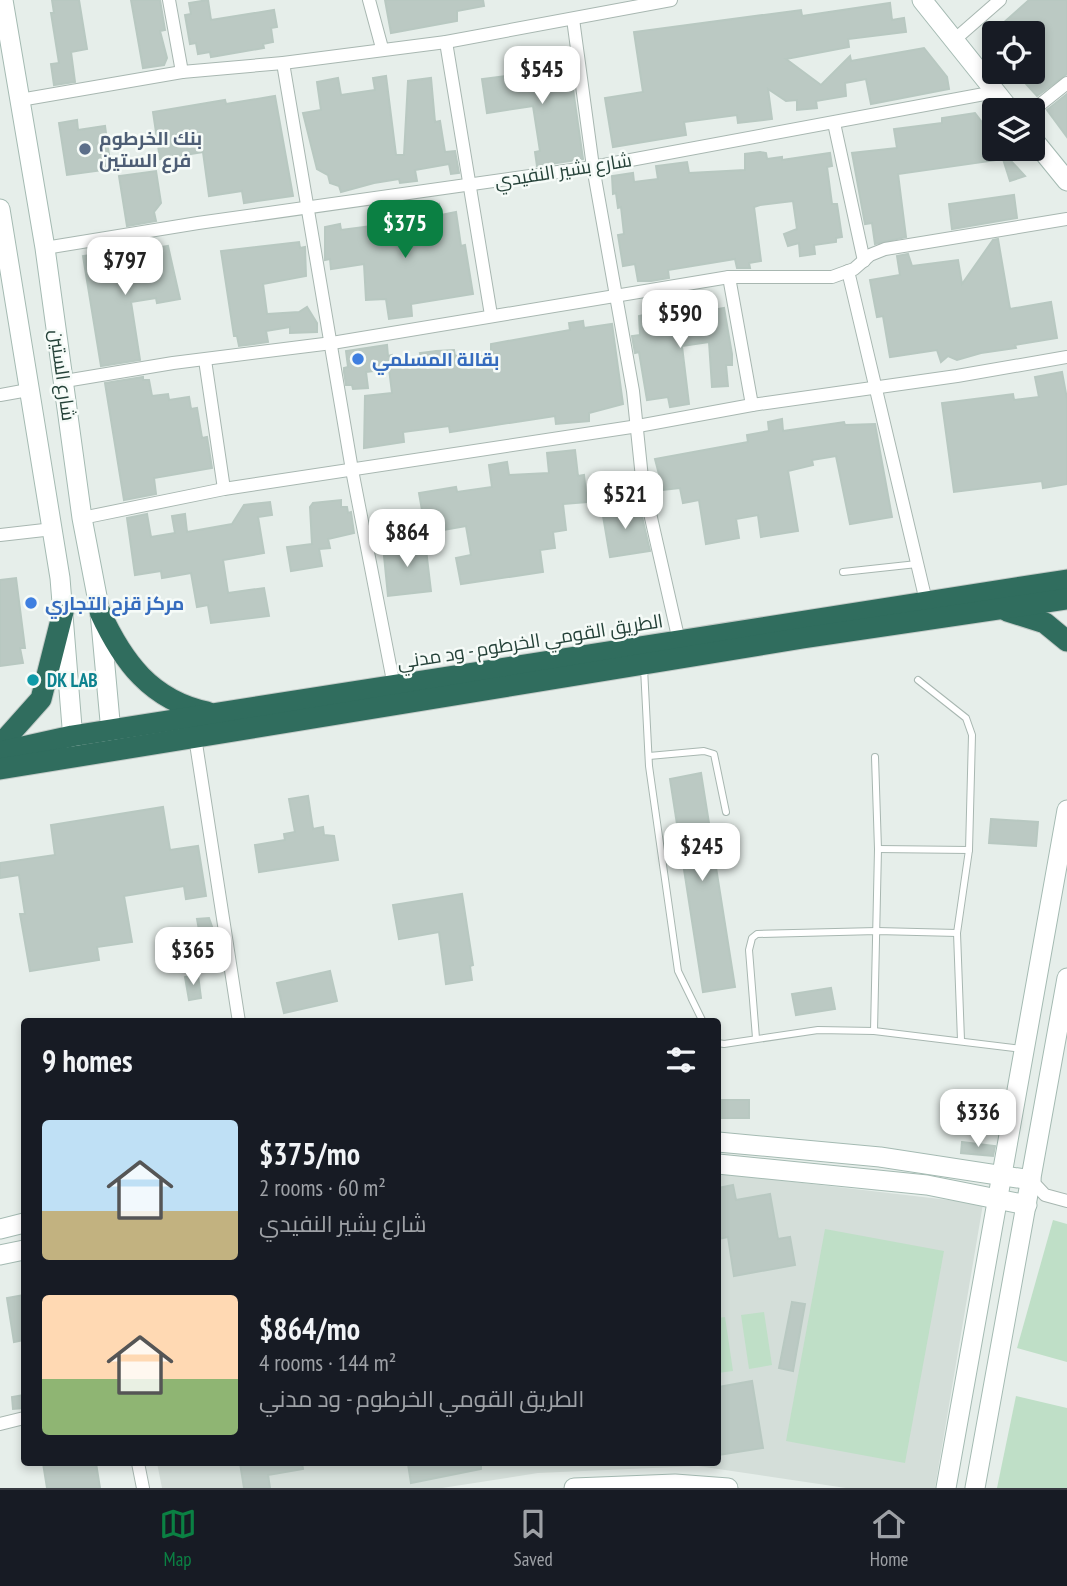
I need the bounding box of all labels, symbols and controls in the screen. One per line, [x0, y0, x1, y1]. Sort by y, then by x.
map controls [982, 21, 1045, 161]
button: locate [982, 21, 1045, 84]
pin: $545 [501, 46, 583, 106]
text: $545 [520, 54, 564, 83]
button: layers [982, 98, 1045, 161]
place label: بنك الخرطوم فرع الستين [99, 126, 202, 174]
marker: بنك الخرطوم فرع الستين [77, 141, 93, 157]
street label: شارع بشير النفيدي [493, 147, 634, 196]
pin: $375 [364, 201, 446, 260]
text: $375 [383, 208, 427, 237]
pin: $797 [84, 238, 166, 297]
text: $797 [103, 245, 147, 274]
pin: $590 [639, 290, 721, 350]
text: $590 [658, 298, 702, 327]
street label: شارع الستين [43, 328, 81, 422]
place label: بقالة المسلمي [372, 347, 500, 375]
marker: بقالة المسلمي [350, 351, 366, 367]
pin: $521 [584, 472, 666, 531]
text: $521 [603, 479, 647, 508]
pin: $864 [366, 510, 448, 569]
text: $864 [385, 517, 429, 546]
place label: مركز قزح التجاري [45, 591, 184, 619]
marker: مركز قزح التجاري [23, 595, 39, 611]
street label: الطريق القومي الخرطوم - ود مدني [395, 608, 665, 677]
place label: DK LAB [47, 668, 98, 692]
marker: DK LAB [25, 672, 41, 688]
pin: $245 [661, 824, 743, 883]
text: $245 [680, 831, 724, 860]
pin: $365 [152, 928, 234, 987]
text: $365 [171, 935, 215, 964]
text: 9 homes [42, 1041, 133, 1080]
icon: filters [662, 1041, 700, 1079]
pin: $336 [937, 1090, 1019, 1149]
text: $336 [956, 1097, 1000, 1126]
text: $375/mo [259, 1134, 360, 1173]
icon: home [98, 1148, 182, 1232]
text: 2 rooms · 60 m² [259, 1173, 386, 1202]
text: شارع بشير النفيدي [259, 1209, 427, 1238]
text: $864/mo [259, 1309, 360, 1348]
icon: home [98, 1323, 182, 1407]
text: 4 rooms · 144 m² [259, 1348, 396, 1377]
text: الطريق القومي الخرطوم - ود مدني [259, 1384, 584, 1413]
tab: Map [159, 1505, 197, 1571]
tab: Saved [514, 1505, 553, 1571]
tab: Home [870, 1505, 908, 1571]

